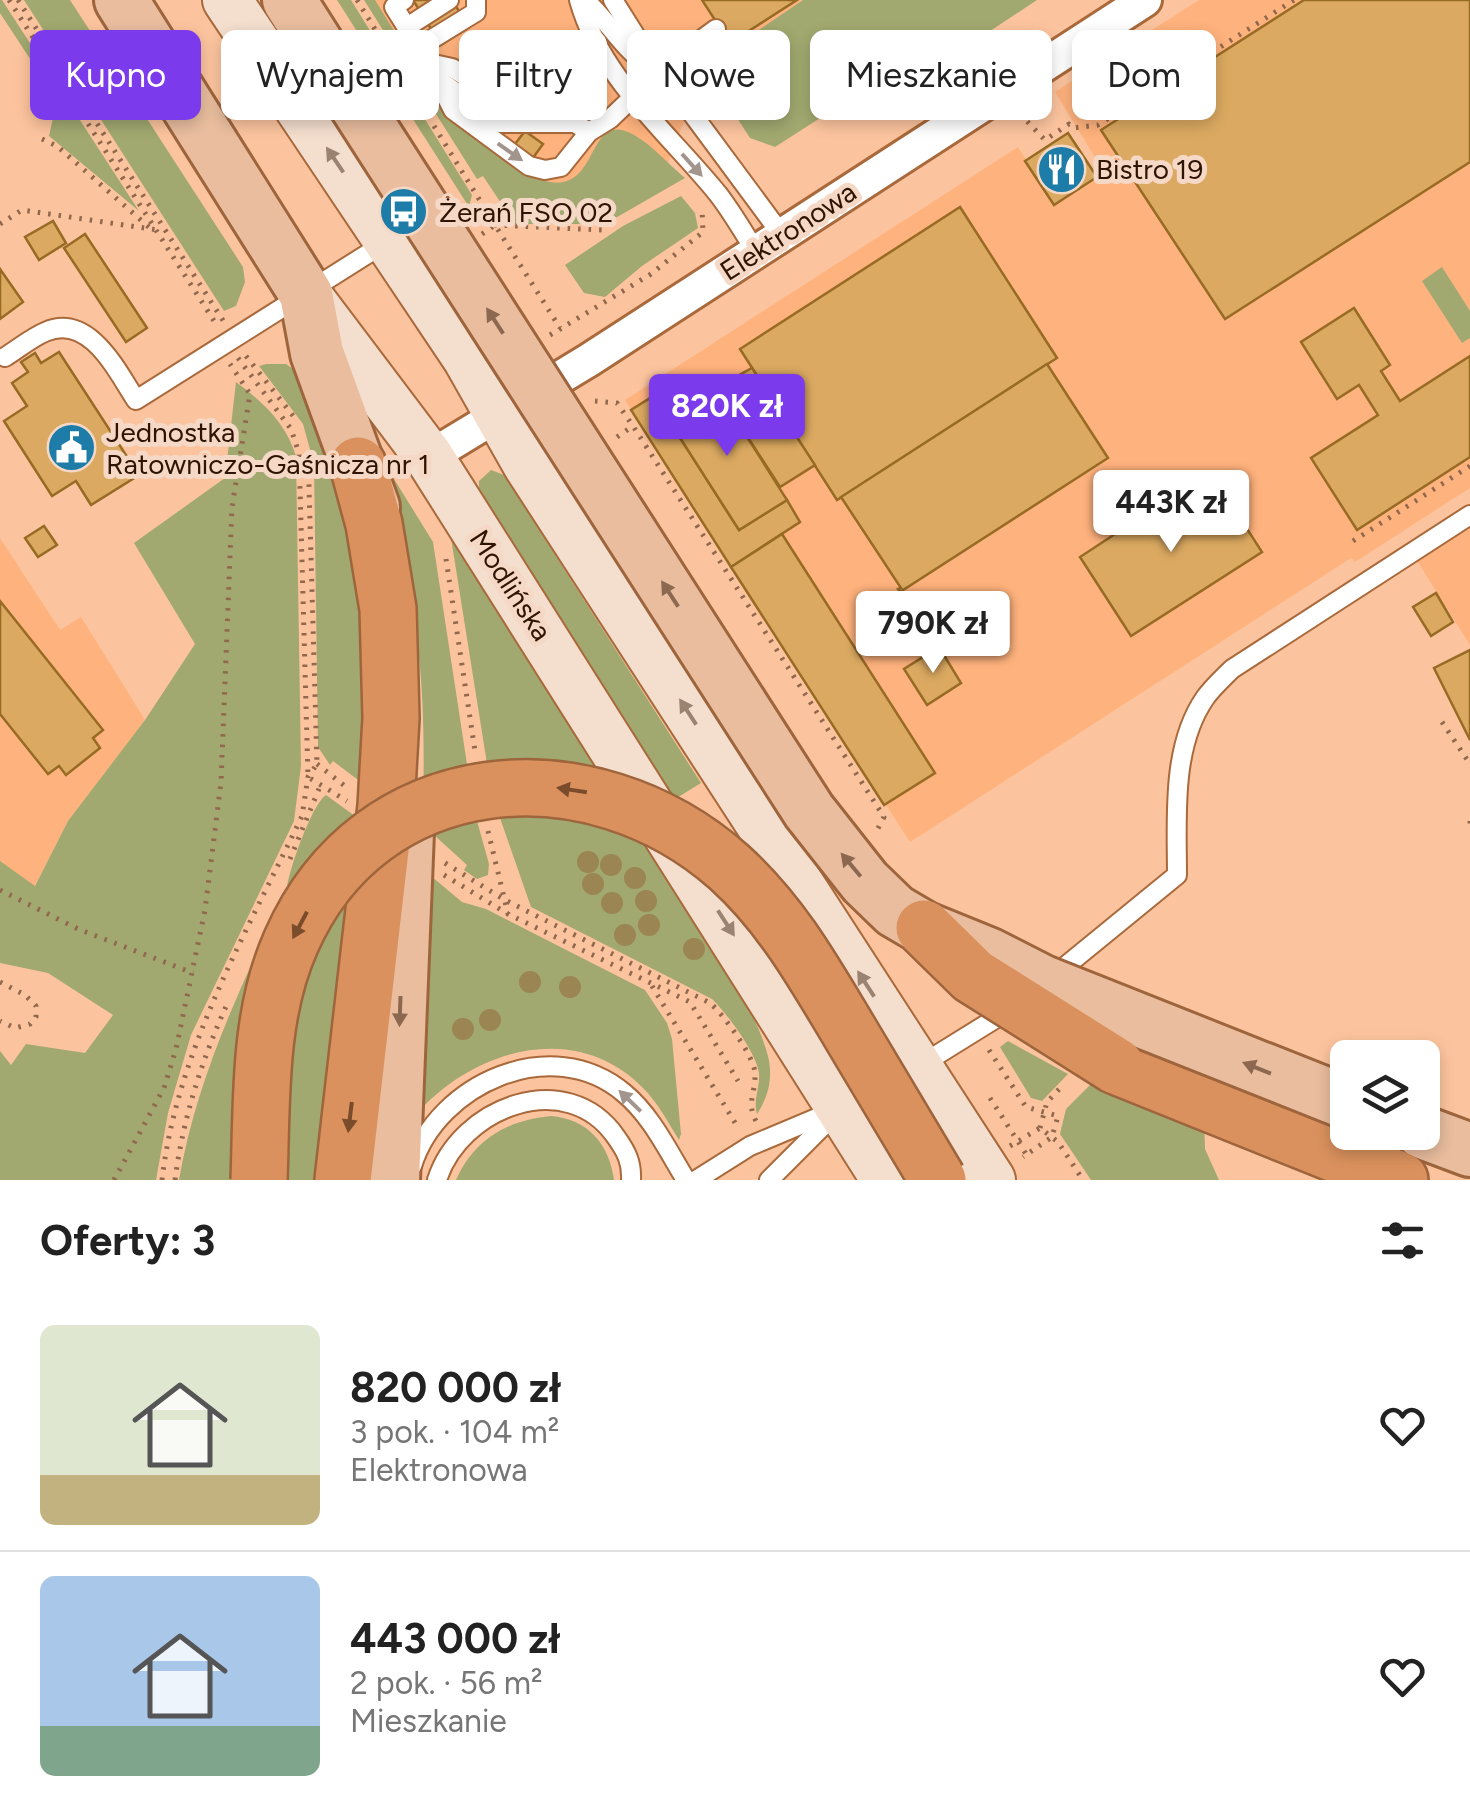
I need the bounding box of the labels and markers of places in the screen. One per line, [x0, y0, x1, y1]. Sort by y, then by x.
restaurant icon: Bistro 19 [1035, 143, 1087, 195]
place label: Bistro 19 [1096, 152, 1203, 186]
bus stop icon: Żerań FSO 02 [378, 186, 430, 238]
place label: Żerań FSO 02 [439, 195, 613, 229]
pin: 820K zł [635, 374, 819, 459]
place label: Jednostka Ratowniczo-Gaśnicza nr 1 [106, 415, 430, 481]
public building icon: Jednostka Ratowniczo-Gaśnicza nr 1 [45, 422, 97, 474]
pin: 443K zł [1079, 470, 1263, 555]
pin: 790K zł [841, 591, 1025, 676]

